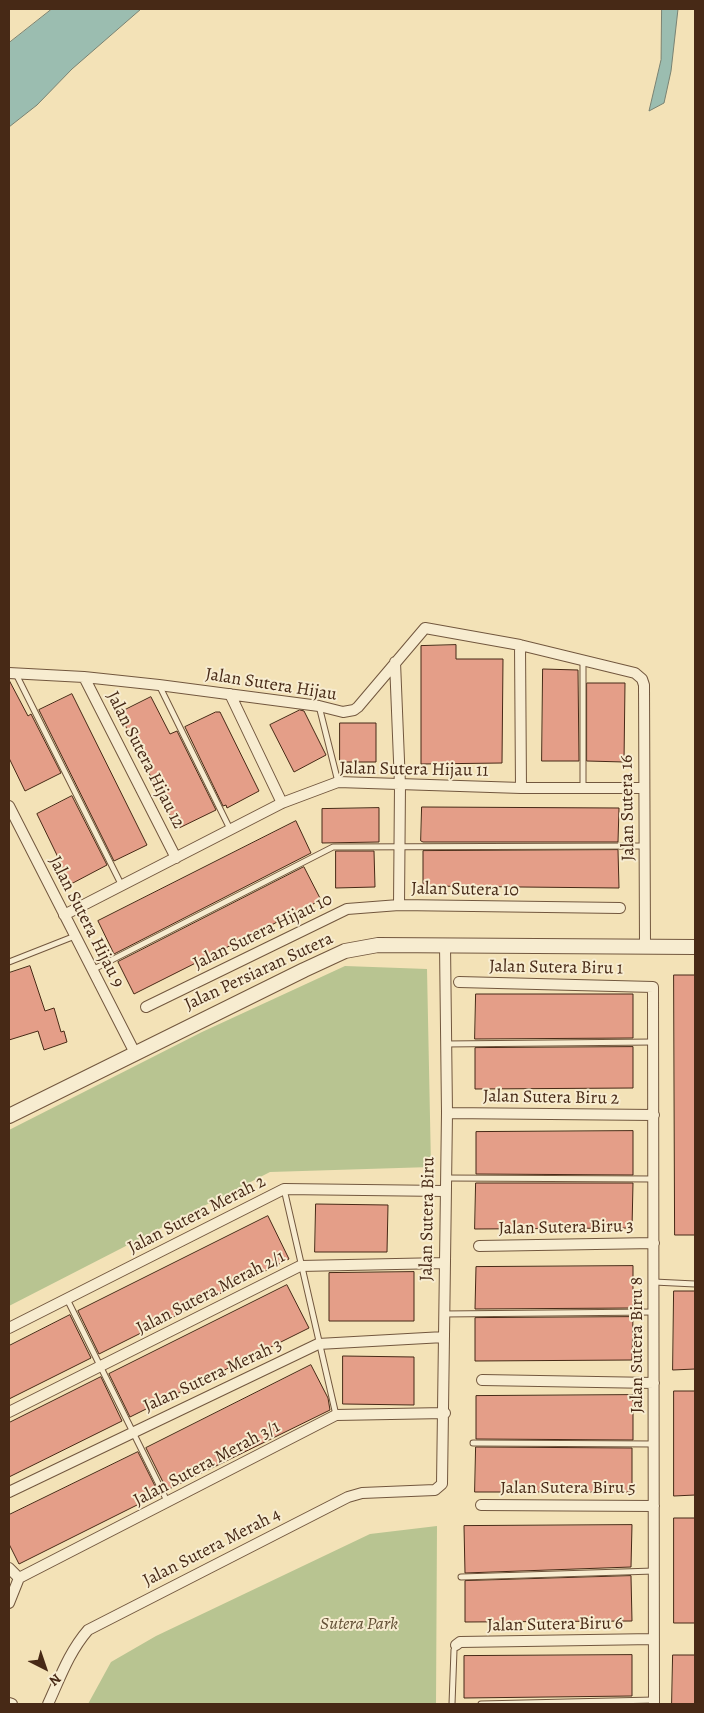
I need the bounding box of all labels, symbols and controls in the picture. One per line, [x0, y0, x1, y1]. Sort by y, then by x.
street label: Jalan Sutera Hijau [204, 664, 338, 706]
street label: Jalan Sutera Hijau 12 [101, 688, 189, 832]
street label: Jalan Sutera 16 [616, 755, 640, 861]
street label: Jalan Sutera Hijau 11 [339, 758, 489, 782]
street label: Jalan Sutera Hijau 9 [44, 853, 128, 991]
street label: Jalan Sutera 10 [411, 878, 519, 902]
street label: Jalan Sutera Hijau 10 [190, 889, 336, 975]
street label: Jalan Persiaran Sutera [181, 928, 337, 1016]
street label: Jalan Sutera Biru 1 [489, 956, 623, 980]
street label: Jalan Sutera Biru 2 [483, 1086, 619, 1110]
street label: Jalan Sutera Biru [416, 1157, 440, 1281]
street label: Jalan Sutera Merah 2 [125, 1171, 269, 1259]
street label: Jalan Sutera Biru 3 [498, 1216, 634, 1240]
street label: Jalan Sutera Merah 2/1 [133, 1246, 289, 1340]
street label: Jalan Sutera Biru 8 [627, 1277, 649, 1413]
street label: Jalan Sutera Merah 3 [140, 1334, 286, 1418]
street label: Jalan Sutera Merah 3/1 [130, 1416, 284, 1512]
street label: Jalan Sutera Biru 5 [500, 1478, 636, 1500]
street label: Jalan Sutera Merah 4 [140, 1504, 284, 1592]
street label: Jalan Sutera Biru 6 [487, 1613, 623, 1637]
park label: Sutera Park [320, 1614, 398, 1636]
north arrow [20, 1643, 70, 1693]
text: N [45, 1669, 65, 1690]

